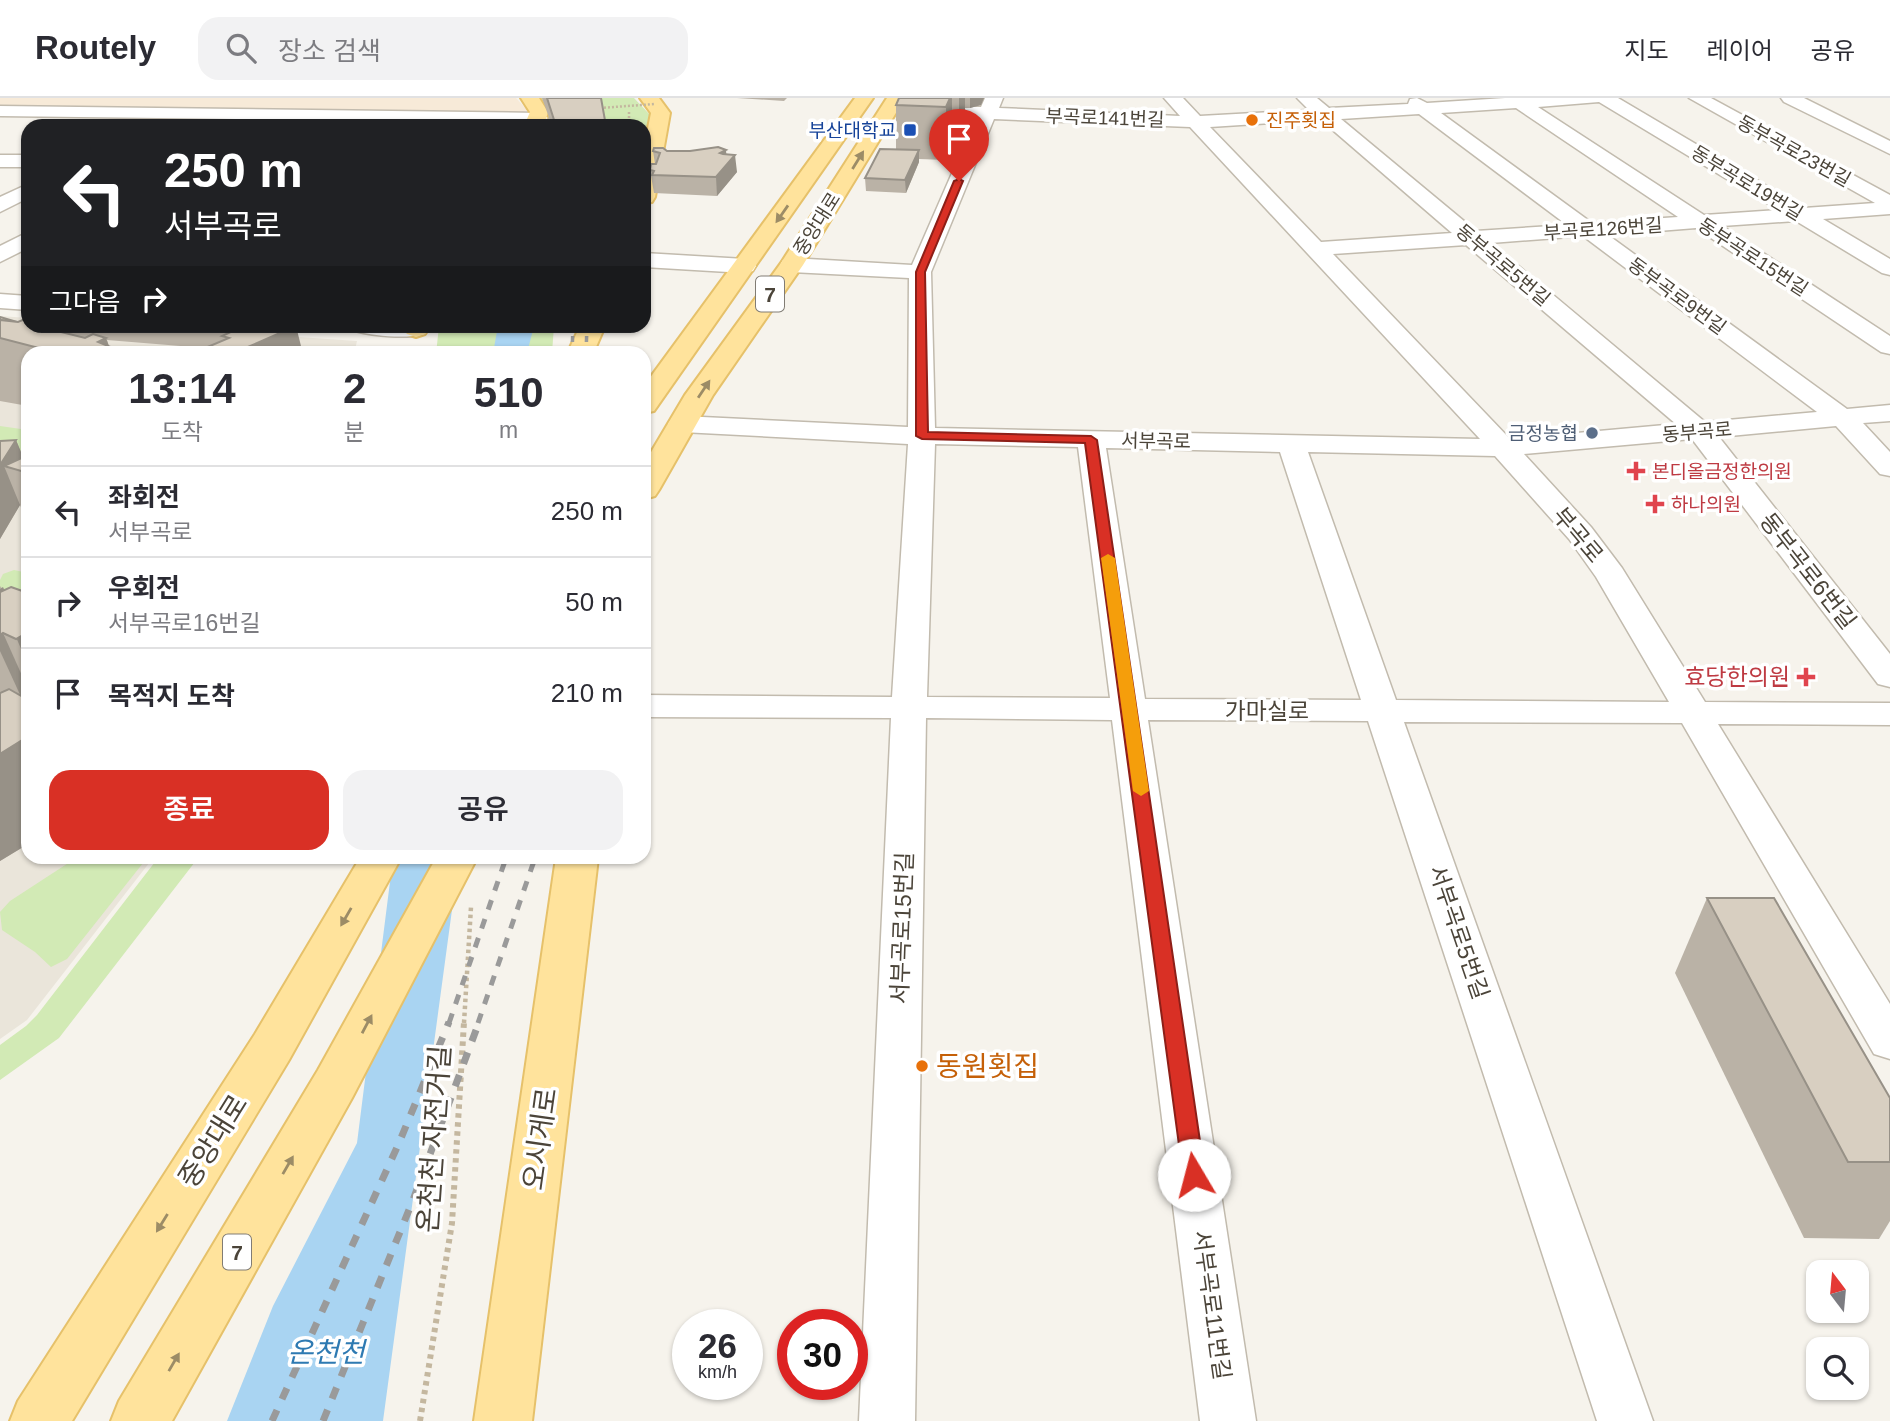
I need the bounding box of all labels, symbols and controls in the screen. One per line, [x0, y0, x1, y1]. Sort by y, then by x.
search box [198, 17, 688, 80]
text: Routely [35, 29, 156, 66]
icon: search [222, 29, 260, 67]
text: 장소 검색 [278, 36, 381, 66]
text: 지도 [1624, 37, 1669, 64]
text: 레이어 [1707, 37, 1773, 64]
text: 공유 [1811, 37, 1855, 64]
street label: 부곡로141번길 [1045, 105, 1165, 131]
pin [929, 109, 989, 181]
place label: 진주횟집 [1266, 110, 1336, 131]
street label: 동부곡로23번길 [1734, 111, 1854, 191]
marker: 진주횟집 [1244, 112, 1260, 128]
place label: 부산대학교 [809, 120, 896, 141]
icon: arrive [940, 120, 978, 158]
marker: 부산대학교 [902, 122, 918, 138]
street label: 동부곡로19번길 [1688, 142, 1806, 224]
text: 250 m [164, 143, 303, 197]
icon: left [49, 147, 140, 238]
one-way arrow [851, 150, 864, 169]
street label: 중앙대로 [790, 189, 844, 259]
one-way arrow [775, 205, 789, 223]
text: 서부곡로 [164, 208, 282, 244]
street label: 부곡로126번길 [1543, 214, 1663, 244]
street label: 동부곡로15번길 [1694, 214, 1812, 300]
street label: 동부곡로5번길 [1452, 220, 1554, 310]
street label: 동부곡로9번길 [1624, 254, 1730, 338]
road number: 7 [756, 276, 784, 312]
icon: right [135, 280, 173, 318]
text: 그다음 [49, 287, 121, 317]
text: 13:14 [128, 365, 236, 412]
text: 2 [343, 365, 366, 412]
text: 510 [474, 369, 544, 416]
one-way arrow [697, 380, 711, 398]
text: m [499, 417, 518, 443]
street label: 동부곡로 [1661, 418, 1733, 446]
text: 도착 [161, 419, 203, 445]
text: 분 [344, 419, 365, 445]
place label: 금정농협 [1508, 423, 1578, 444]
marker: 금정농협 [1584, 425, 1600, 441]
street label: 서부곡로 [1121, 430, 1191, 452]
marker: 본디올금정한의원 [1626, 461, 1646, 481]
place label: 본디올금정한의원 [1652, 461, 1792, 482]
text: 좌회전 [108, 482, 180, 512]
icon: left [49, 493, 87, 531]
marker: 하나의원 [1645, 494, 1665, 514]
place label: 하나의원 [1671, 494, 1741, 515]
text: 250 m [551, 496, 623, 526]
street label: 부곡로 [1548, 502, 1608, 568]
street label: 동부곡로6번길 [1755, 508, 1861, 634]
text: 서부곡로 [108, 519, 193, 545]
text: 우회전 [108, 573, 180, 603]
icon: right [49, 584, 87, 622]
text: 50 m [565, 587, 623, 617]
text: 서부곡로16번길 [108, 610, 261, 636]
place label: 효당한의원 [1684, 664, 1790, 690]
marker: 효당한의원 [1796, 667, 1816, 687]
icon: arrive [49, 675, 87, 713]
text: 210 m [551, 678, 623, 708]
text: 목적지 도착 [108, 681, 235, 711]
street label: 가마실로 [1225, 698, 1309, 724]
button: 종료 [49, 770, 329, 850]
button: 공유 [343, 770, 623, 850]
street label: 서부곡로15번길 [886, 851, 918, 1005]
street label: 서부곡로5번길 [1424, 862, 1494, 1002]
one-way arrow [340, 907, 352, 926]
one-way arrow [361, 1014, 373, 1033]
street label: 온천천 자전거길 [412, 1044, 456, 1234]
place label: 동원횟집 [936, 1051, 1039, 1082]
marker: 동원횟집 [914, 1058, 930, 1074]
street label: 오시게로 [517, 1086, 563, 1192]
street label: 중앙대로 [173, 1089, 253, 1193]
position arrow [1157, 1138, 1231, 1212]
one-way arrow [282, 1155, 294, 1174]
one-way arrow [156, 1214, 168, 1233]
street label: 서부곡로11번길 [1189, 1229, 1235, 1381]
road number: 7 [223, 1234, 251, 1270]
north arrow [1806, 1260, 1869, 1323]
map controls [1806, 1260, 1869, 1400]
speed limit sign: 30 [777, 1309, 868, 1400]
text: 26 [698, 1326, 737, 1365]
water label: 온천천 [287, 1337, 368, 1368]
button: search [1806, 1337, 1869, 1400]
one-way arrow [168, 1352, 180, 1371]
text: km/h [698, 1362, 737, 1382]

